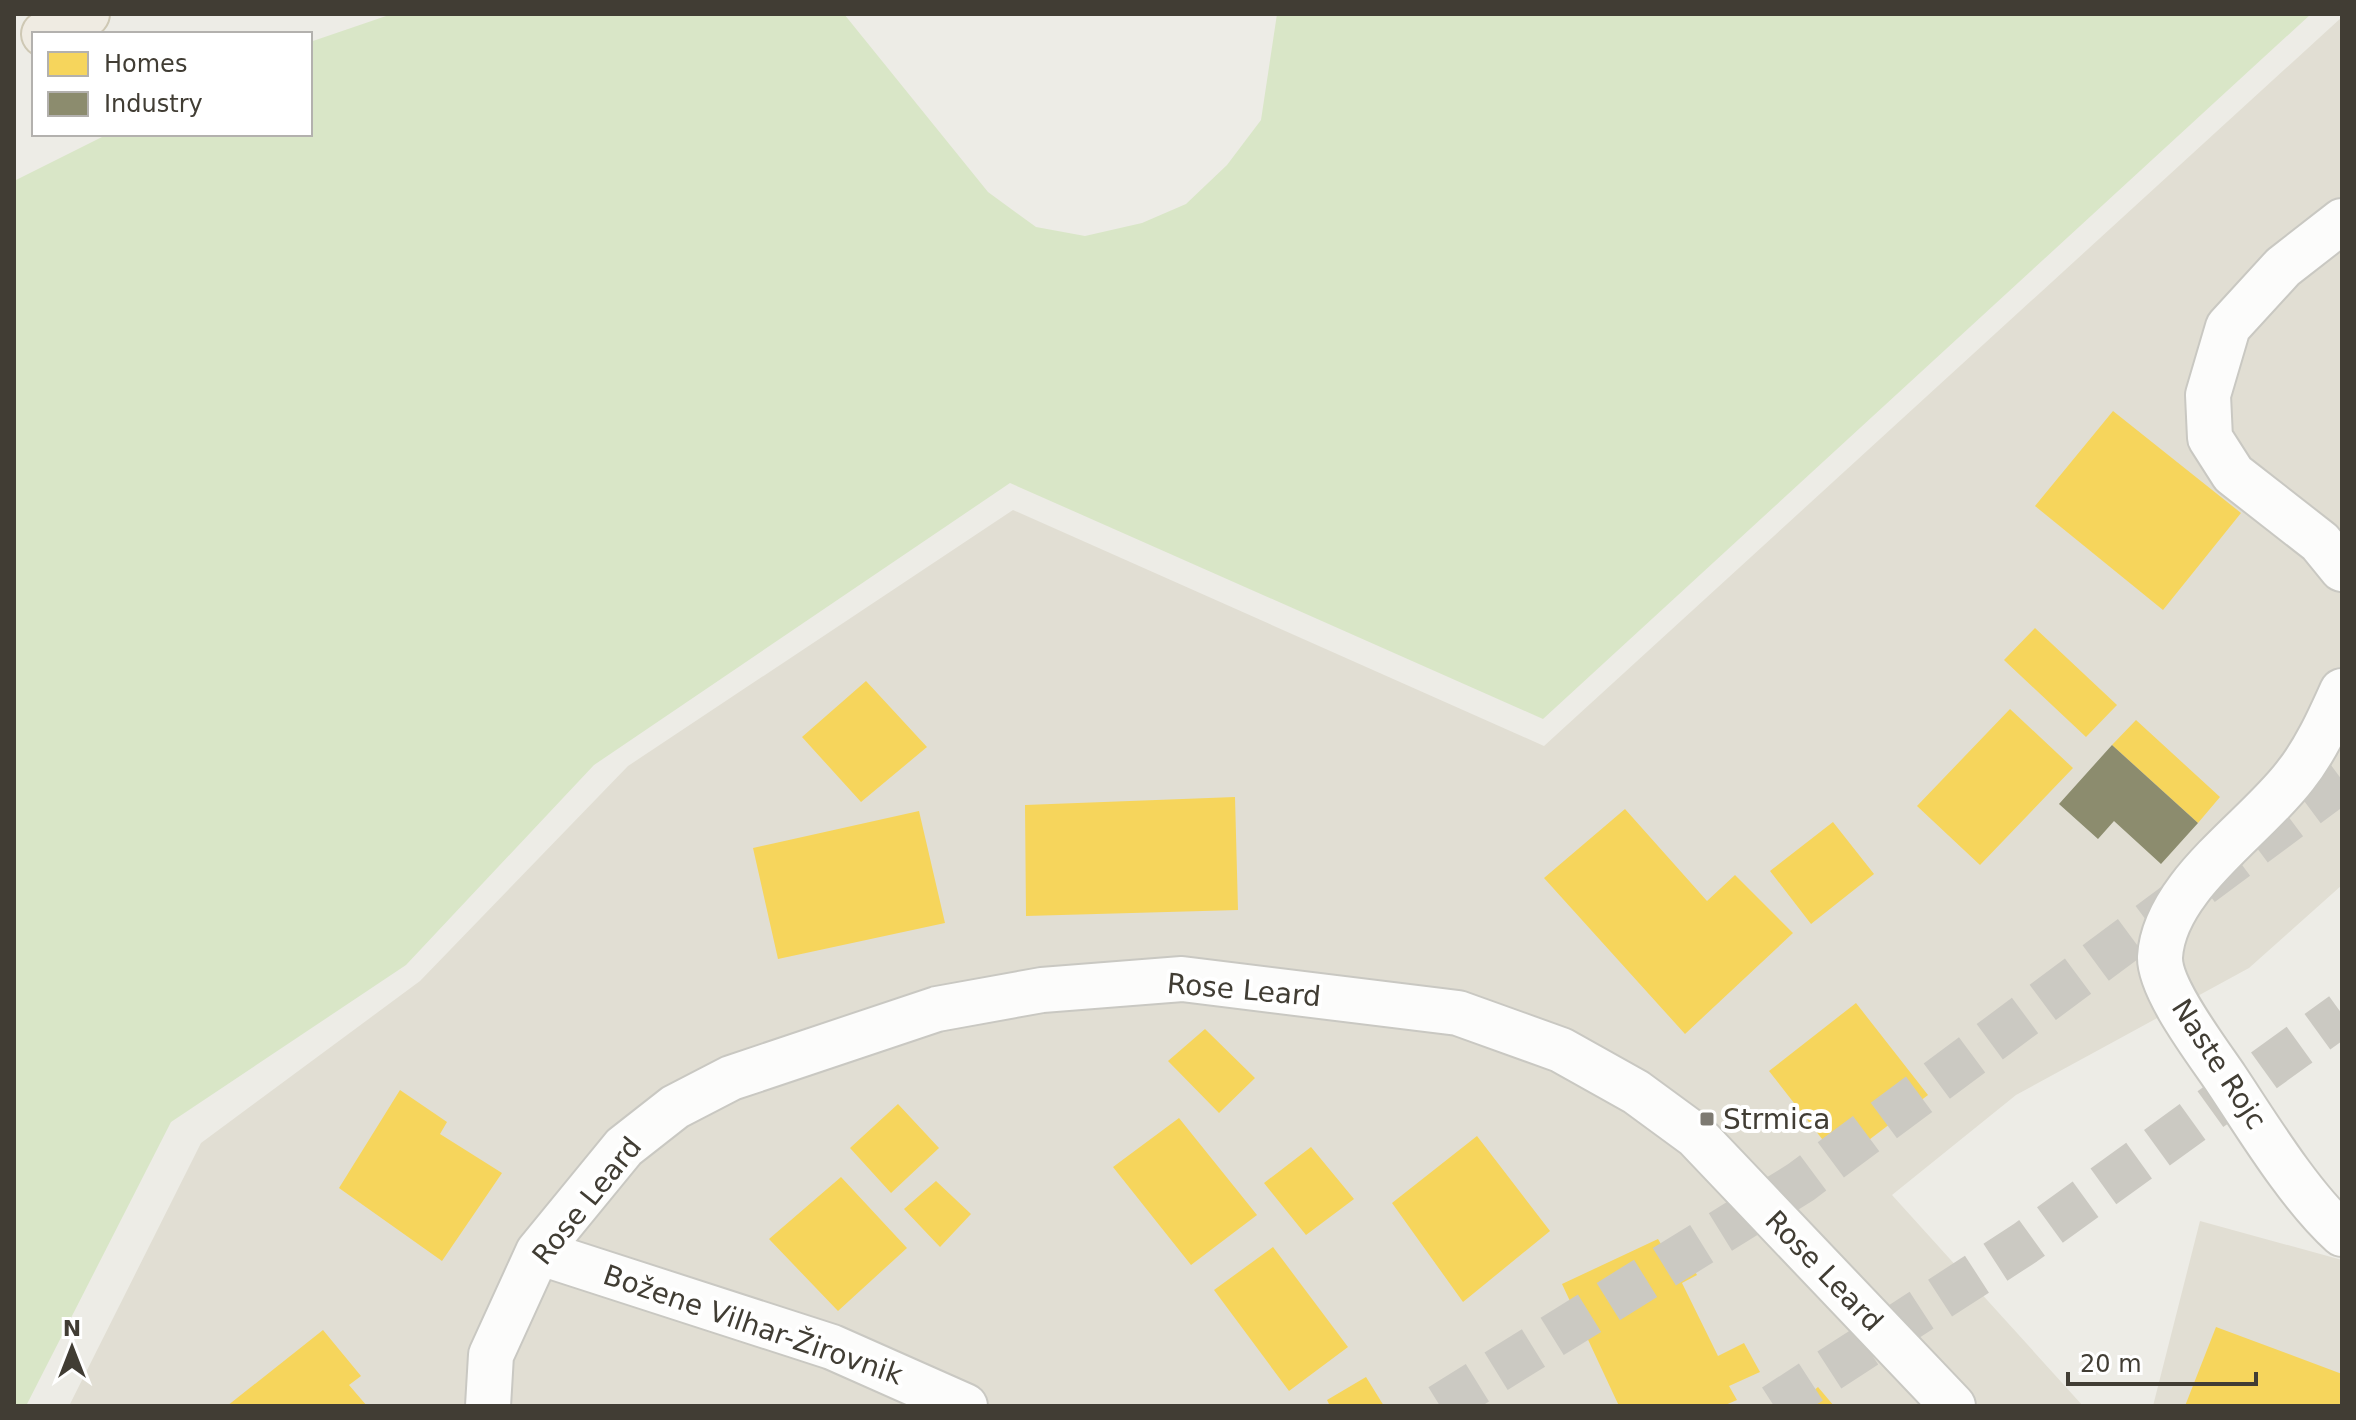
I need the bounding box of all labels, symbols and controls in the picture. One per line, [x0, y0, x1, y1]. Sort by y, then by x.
legend [32, 32, 312, 136]
text: Homes [104, 50, 187, 78]
text: Industry [104, 90, 203, 118]
street label: Rose Leard [1166, 967, 1322, 1013]
street label: Naste Rojc [2165, 993, 2273, 1135]
place label: Strmica [1723, 1103, 1830, 1136]
marker: Strmica [1698, 1110, 1716, 1128]
street label: Rose Leard [526, 1131, 648, 1271]
street label: Rose Leard [1759, 1204, 1889, 1338]
street label: Božene Vilhar-Žirovnik [599, 1257, 908, 1392]
north arrow [32, 1308, 112, 1388]
text: N [63, 1316, 81, 1341]
scale bar [2068, 1336, 2256, 1386]
text: 20 m [2080, 1350, 2142, 1378]

